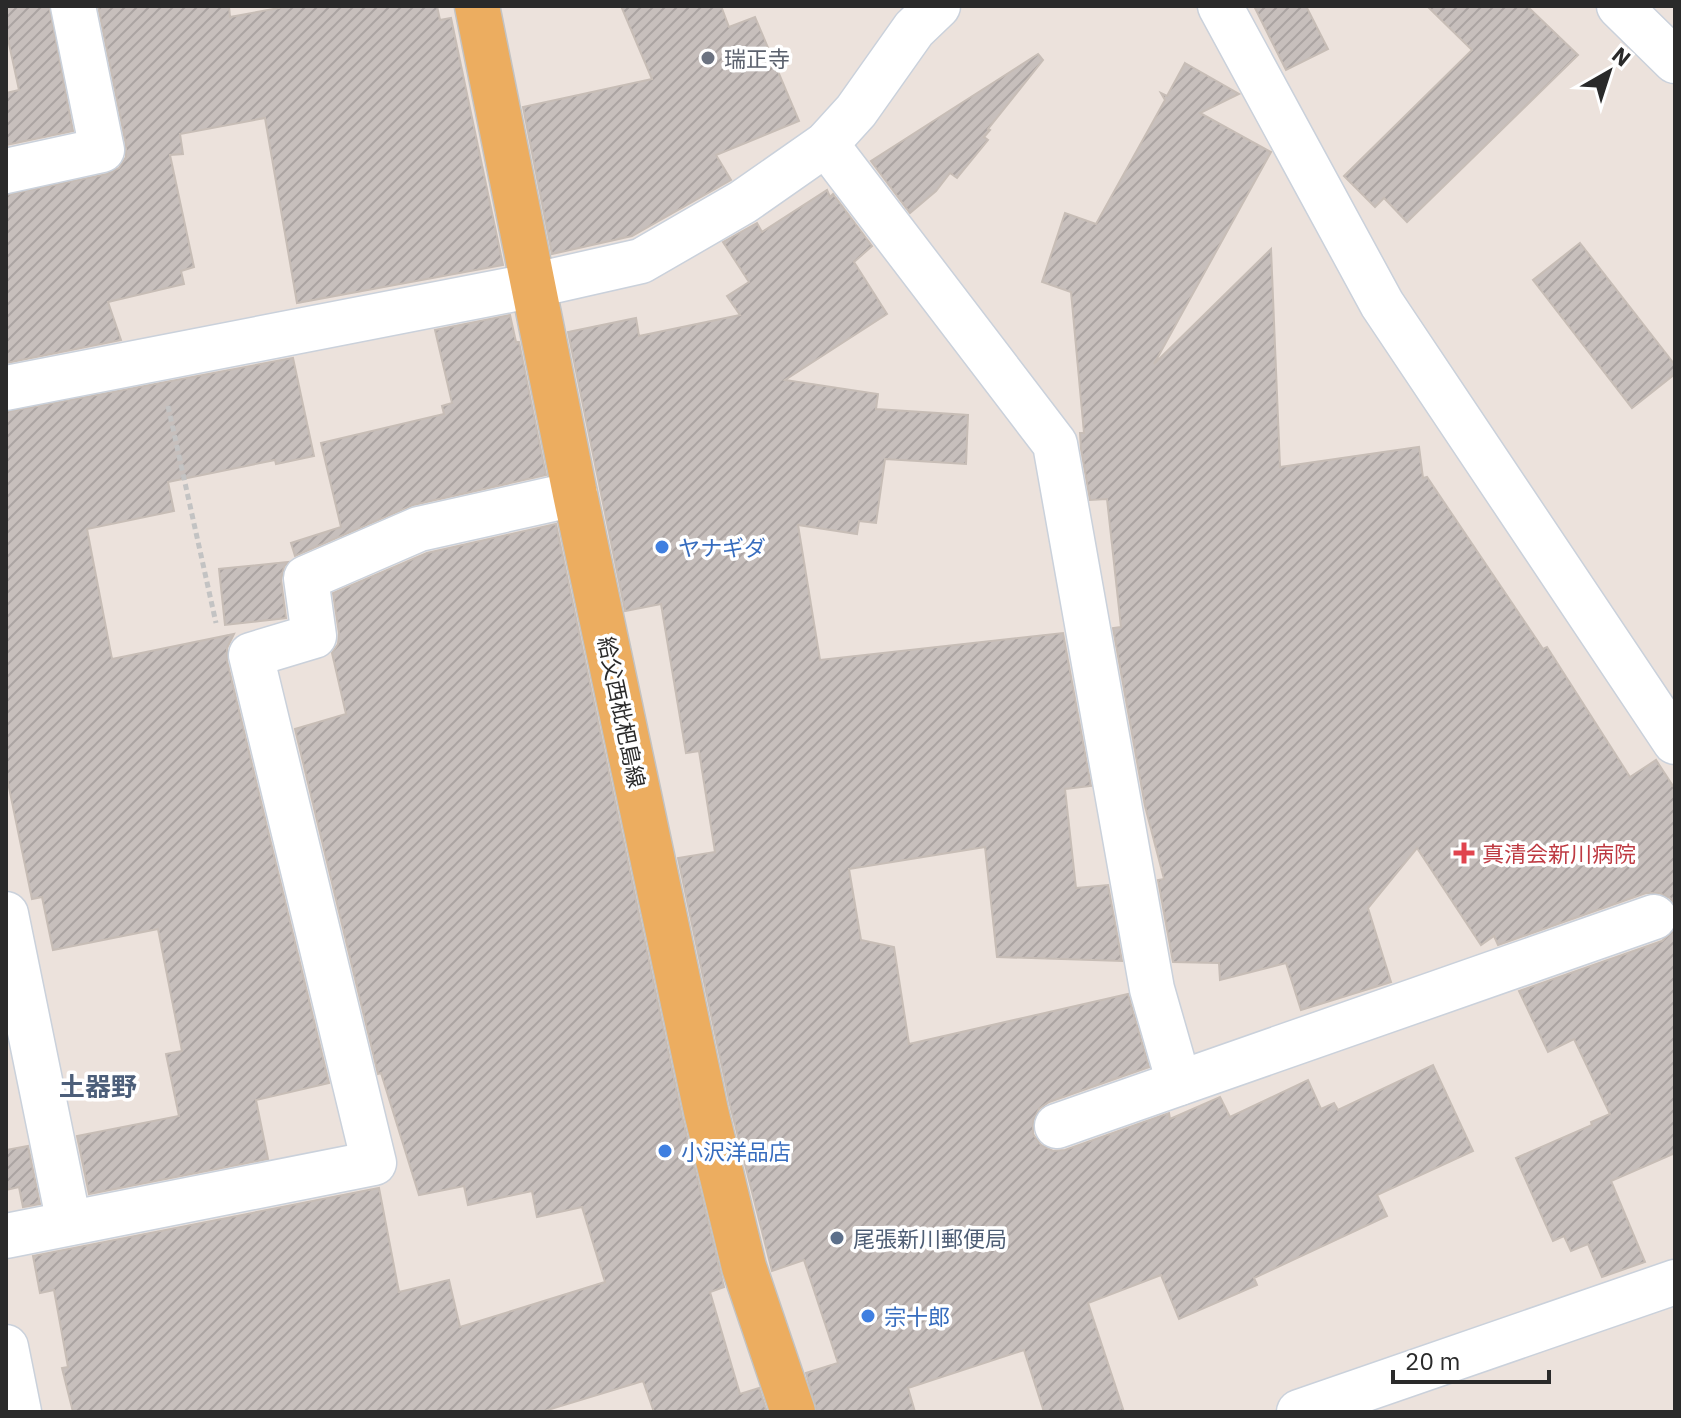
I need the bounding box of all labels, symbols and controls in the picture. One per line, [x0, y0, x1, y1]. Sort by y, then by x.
north arrow [1569, 32, 1649, 112]
text: N [1607, 40, 1637, 72]
place label: 瑞正寺 [724, 44, 790, 73]
marker: 瑞正寺 [699, 49, 717, 67]
place label: ヤナギダ [678, 533, 766, 562]
marker: ヤナギダ [653, 538, 671, 556]
street label: 給父西枇杷島線 [592, 634, 652, 790]
place label: 真清会新川病院 [1482, 839, 1636, 868]
marker: 真清会新川病院 [1453, 842, 1475, 864]
district label: 土器野 [59, 1069, 137, 1103]
place label: 小沢洋品店 [681, 1137, 791, 1166]
marker: 小沢洋品店 [656, 1142, 674, 1160]
place label: 尾張新川郵便局 [853, 1224, 1007, 1253]
marker: 尾張新川郵便局 [828, 1229, 846, 1247]
place label: 宗十郎 [884, 1302, 950, 1331]
marker: 宗十郎 [859, 1307, 877, 1325]
scale bar [1393, 1334, 1549, 1384]
text: 20 m [1405, 1345, 1460, 1377]

